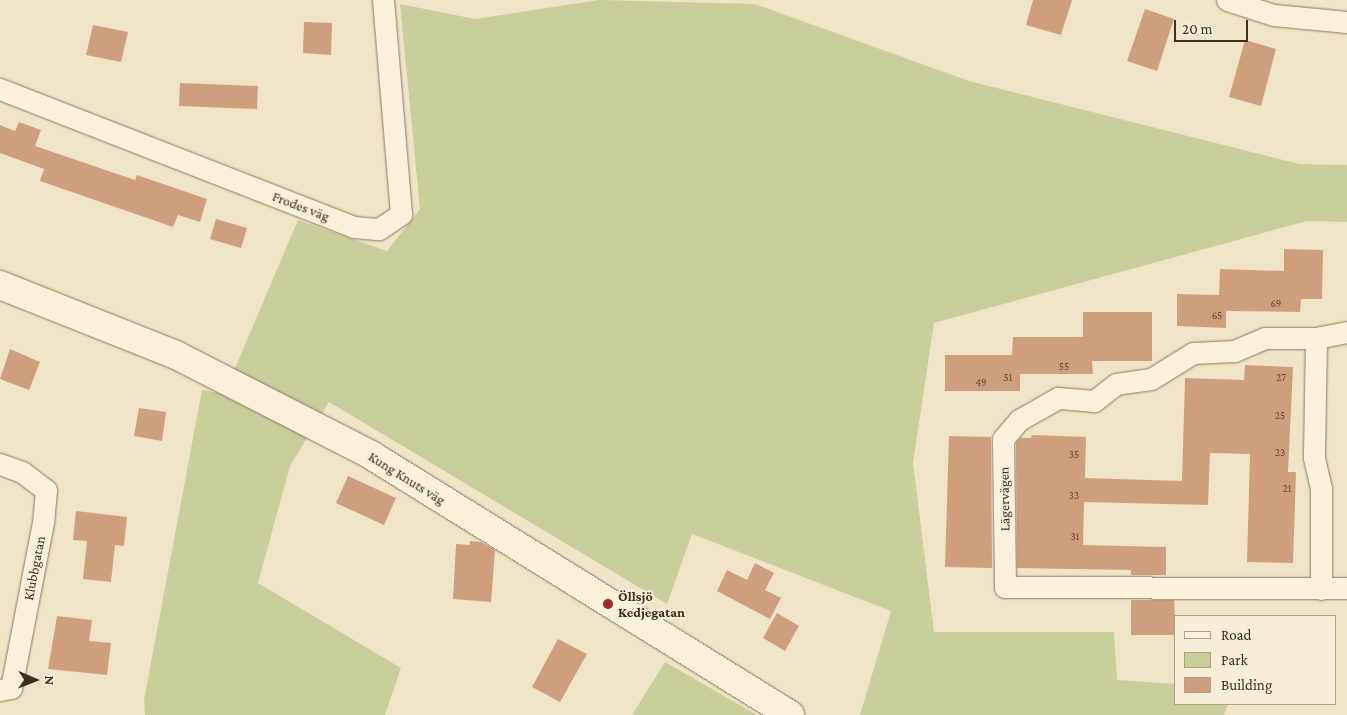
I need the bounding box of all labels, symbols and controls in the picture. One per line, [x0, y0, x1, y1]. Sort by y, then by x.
scale bar [1177, 10, 1251, 42]
text: 20 m [1182, 21, 1213, 37]
street label: Frodes väg [270, 187, 332, 225]
house number: 69 [1271, 296, 1281, 310]
house number: 65 [1212, 308, 1222, 322]
house number: 55 [1059, 359, 1069, 373]
house number: 51 [1004, 370, 1012, 384]
house number: 27 [1276, 370, 1286, 384]
house number: 49 [975, 375, 987, 389]
house number: 25 [1275, 408, 1285, 422]
house number: 23 [1275, 445, 1285, 459]
house number: 35 [1069, 447, 1079, 461]
street label: Kung Knuts väg [366, 448, 448, 508]
street label: Lägervägen [995, 467, 1013, 531]
house number: 21 [1283, 481, 1291, 495]
house number: 33 [1069, 488, 1079, 502]
house number: 31 [1071, 529, 1079, 543]
street label: Klubbgatan [20, 534, 48, 602]
place label: Öllsjö Kedjegatan [618, 588, 685, 620]
marker: Öllsjö Kedjegatan [602, 598, 614, 610]
legend [1174, 615, 1337, 705]
text: Road [1221, 627, 1251, 643]
text: Park [1221, 652, 1248, 668]
north arrow [10, 655, 60, 705]
text: N [42, 675, 58, 685]
text: Building [1221, 677, 1272, 693]

